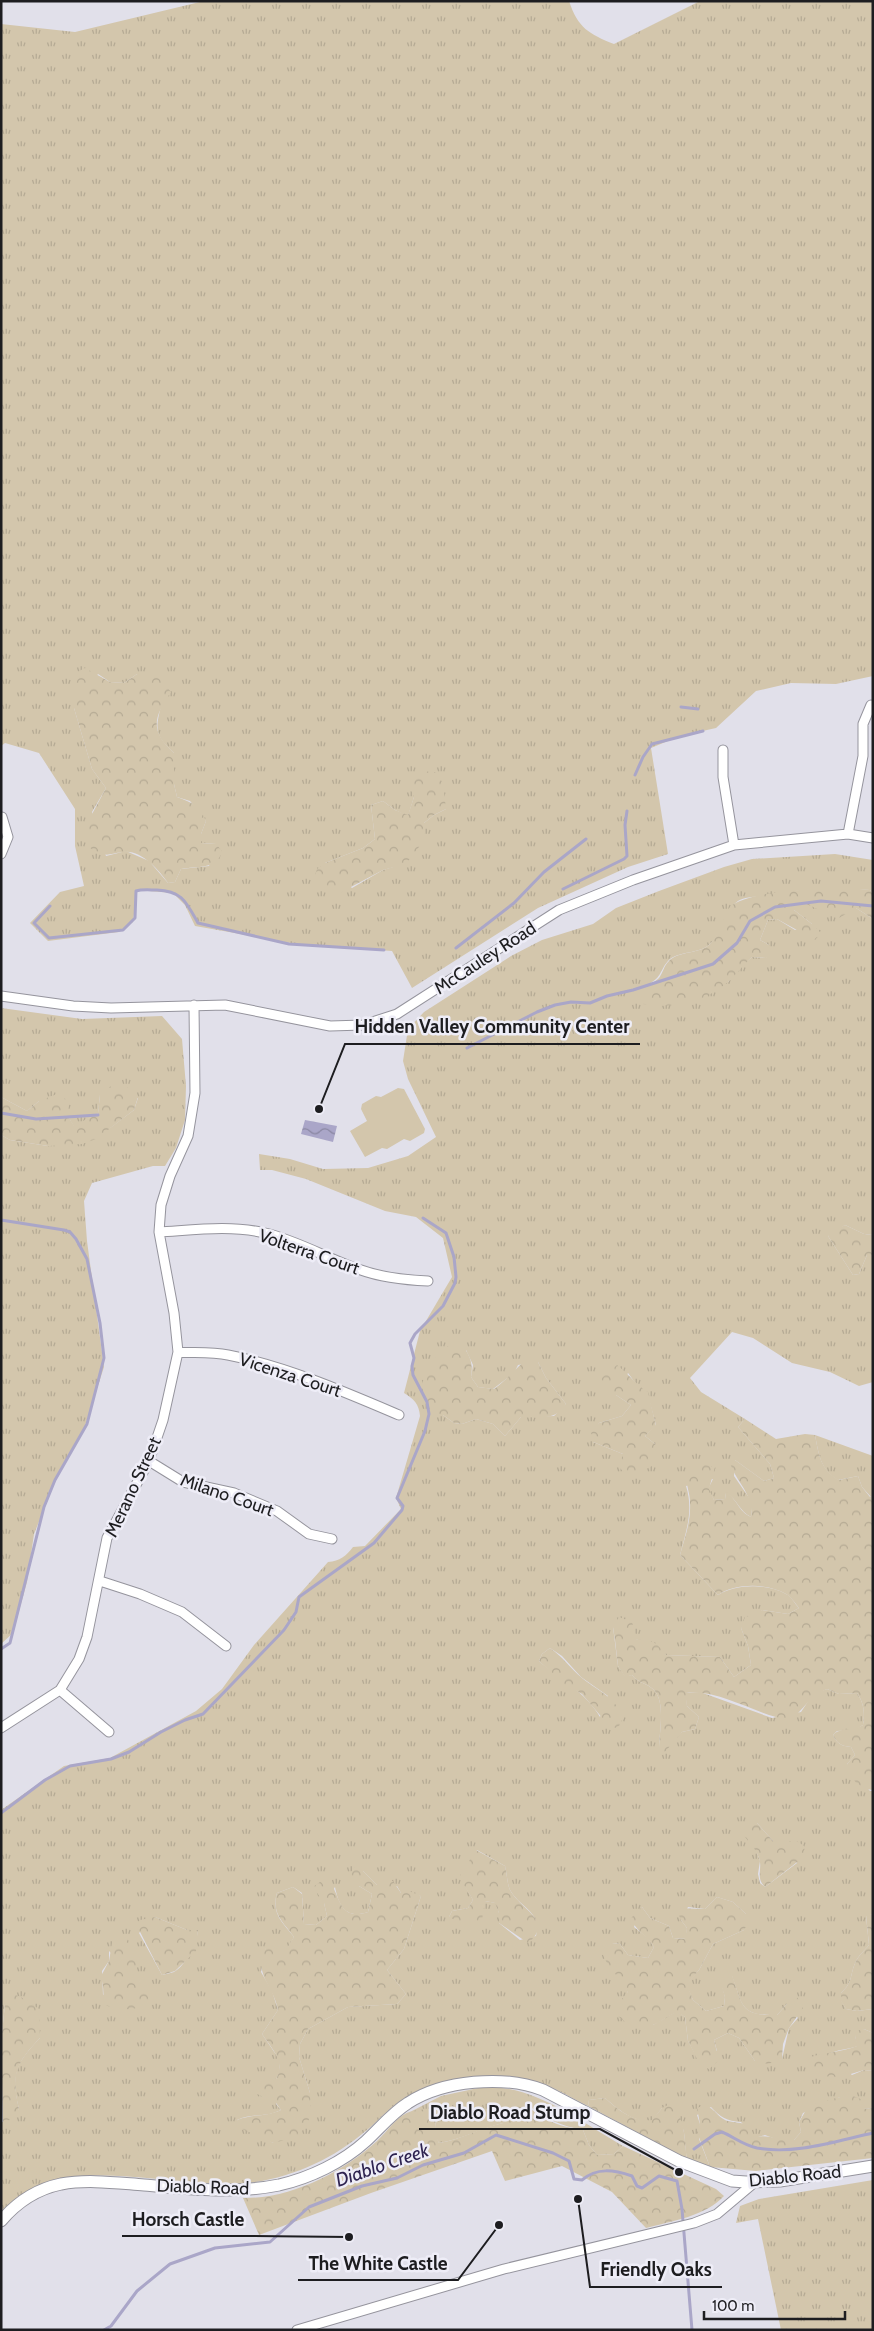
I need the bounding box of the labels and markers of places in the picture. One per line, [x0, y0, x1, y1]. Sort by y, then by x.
callout: Hidden Valley Community Center [345, 1010, 640, 1044]
callout: Diablo Road Stump [419, 2095, 600, 2129]
callout: Horsch Castle [122, 2202, 254, 2236]
callout: The White Castle [298, 2246, 458, 2280]
callout: Friendly Oaks [590, 2253, 722, 2287]

